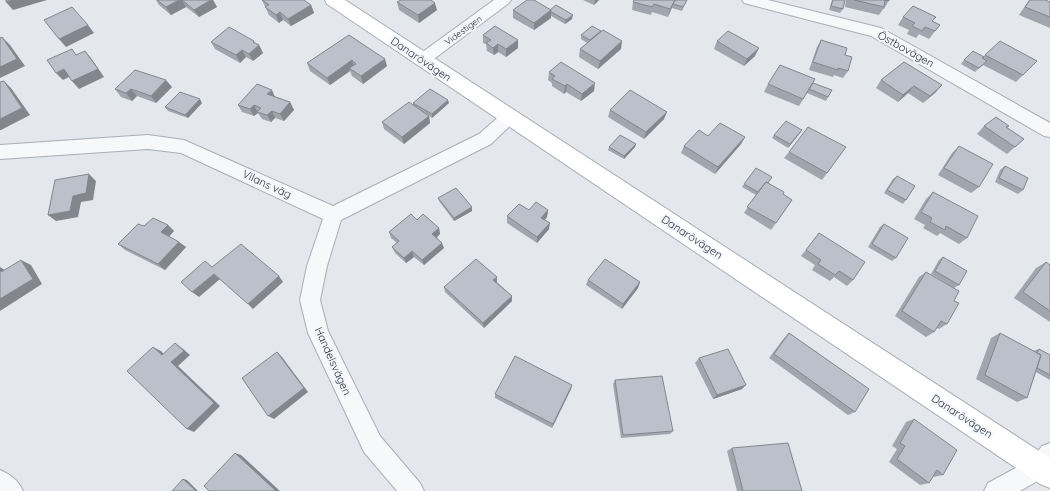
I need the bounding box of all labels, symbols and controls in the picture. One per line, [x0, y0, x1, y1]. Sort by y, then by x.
street label: Videstigen [442, 13, 484, 47]
street label: Östbovägen [875, 28, 937, 70]
street label: Danarövägen [388, 34, 454, 84]
street label: Vilans väg [240, 167, 294, 201]
street label: Danarövägen [659, 212, 725, 262]
street label: Handelsvägen [312, 325, 354, 397]
street label: Danarövägen [929, 391, 995, 441]

